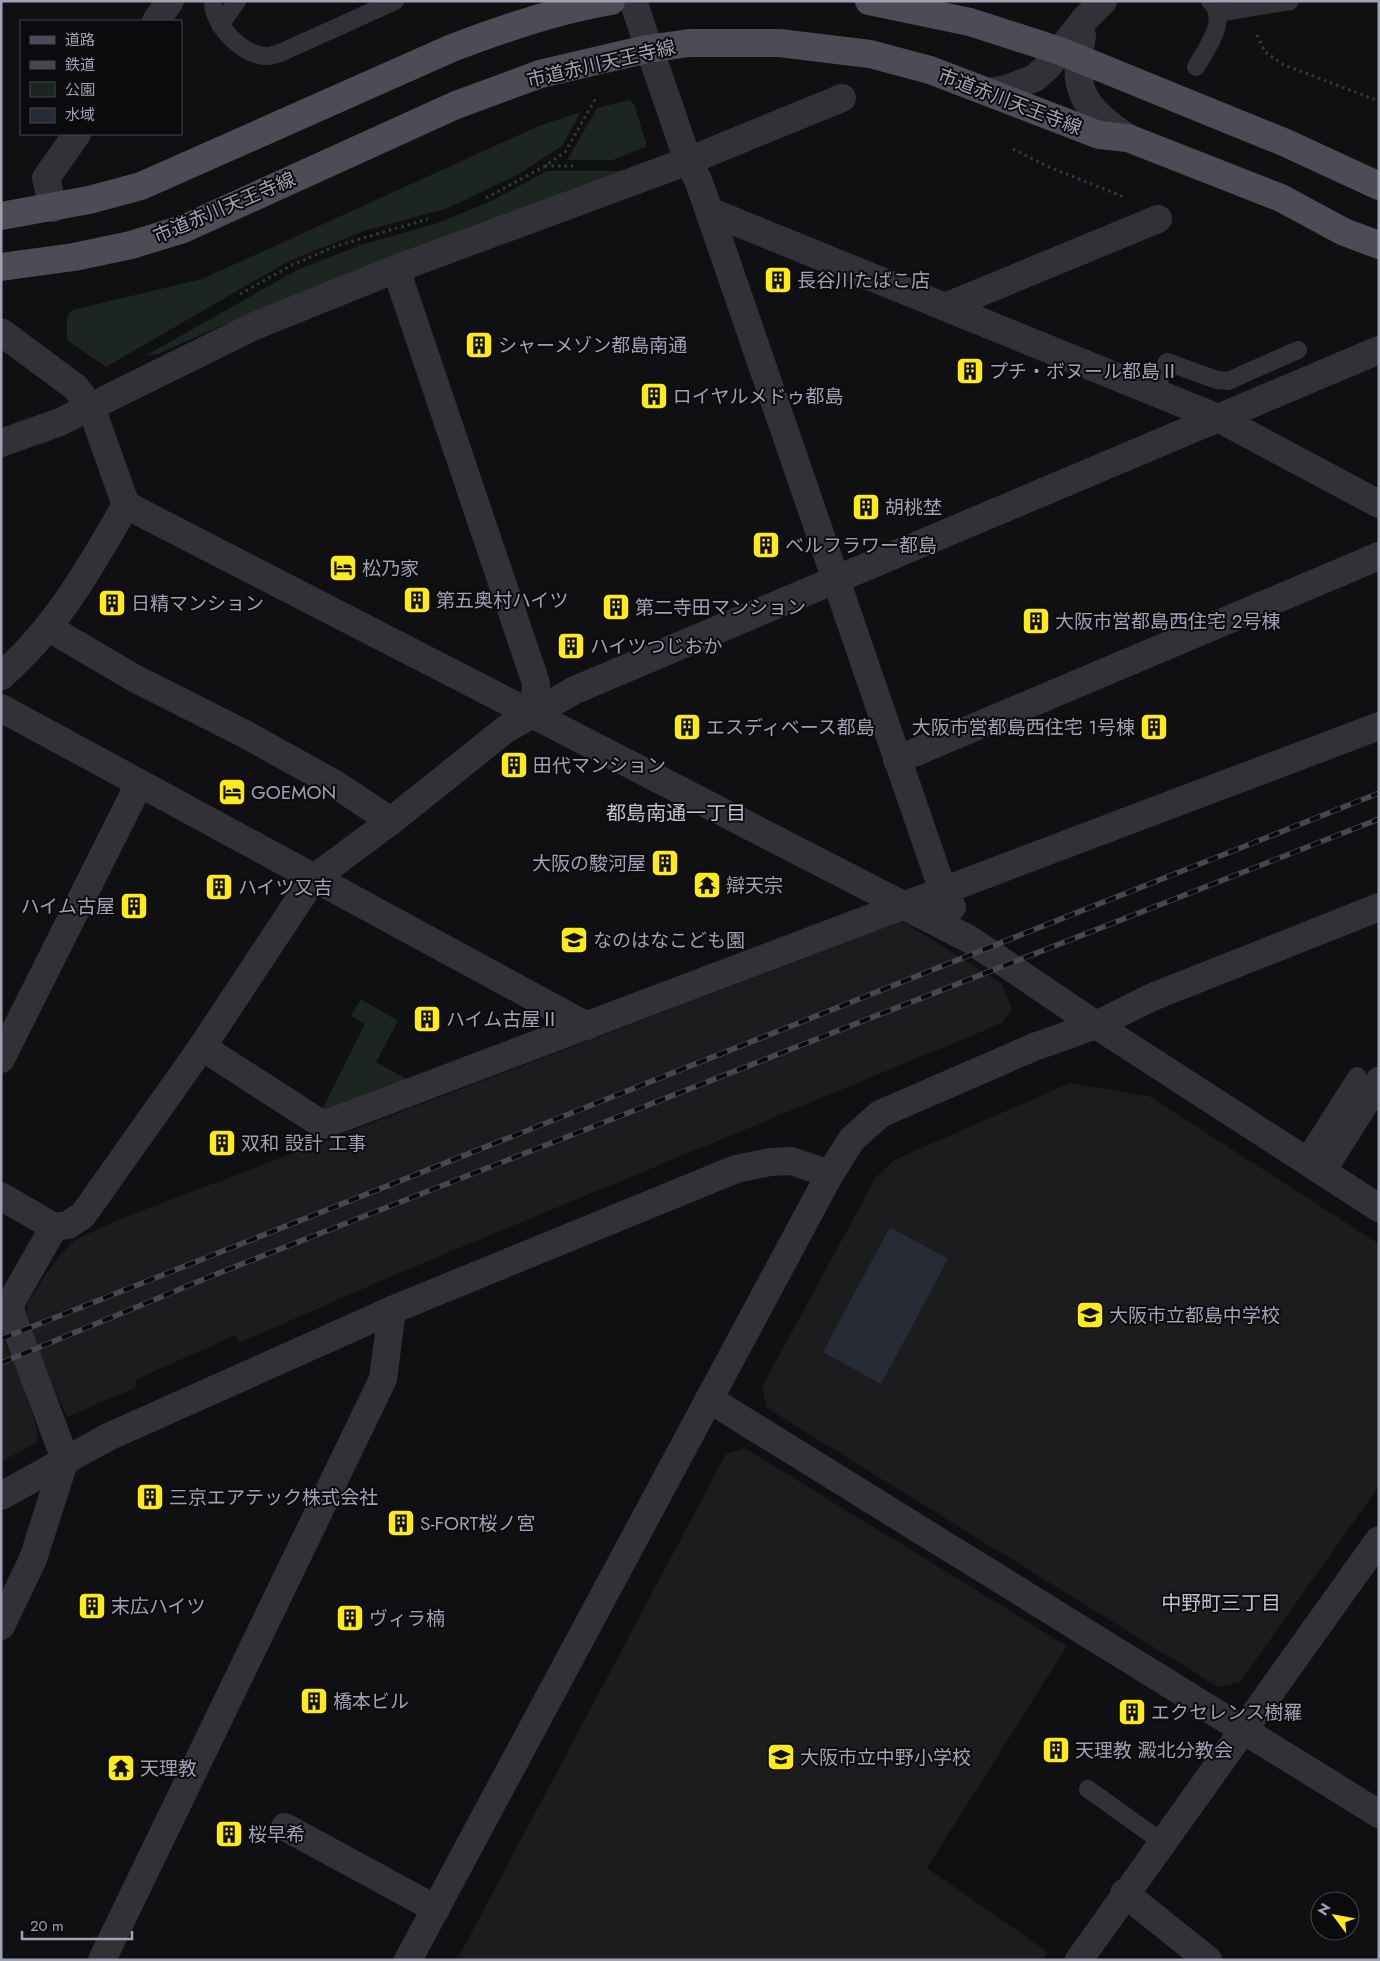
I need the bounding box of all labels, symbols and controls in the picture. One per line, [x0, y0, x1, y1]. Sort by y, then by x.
legend [20, 20, 182, 135]
text: 道路 [65, 29, 95, 51]
street label: 市道赤川天王寺線 [524, 33, 678, 94]
text: 鉄道 [65, 54, 95, 76]
street label: 市道赤川天王寺線 [934, 62, 1086, 141]
text: 公園 [65, 79, 95, 101]
text: 水域 [65, 104, 95, 126]
street label: 市道赤川天王寺線 [149, 165, 299, 250]
building icon: 長谷川たばこ店 [763, 265, 793, 295]
place label: 長谷川たばこ店 [797, 267, 930, 294]
building icon: シャーメゾン都島南通 [464, 330, 494, 360]
place label: シャーメゾン都島南通 [498, 332, 687, 359]
building icon: プチ・ボヌール都島Ⅱ [955, 356, 985, 386]
place label: プチ・ボヌール都島Ⅱ [989, 358, 1179, 385]
building icon: ロイヤルメドゥ都島 [639, 381, 669, 411]
place label: ロイヤルメドゥ都島 [673, 383, 843, 410]
building icon: 胡桃埜 [851, 492, 881, 522]
place label: 胡桃埜 [885, 494, 942, 521]
building icon: ベルフラワー都島 [751, 530, 781, 560]
place label: ベルフラワー都島 [785, 532, 937, 559]
hotel icon: 松乃家 [328, 553, 358, 583]
place label: 松乃家 [362, 555, 419, 582]
building icon: 第五奥村ハイツ [402, 585, 432, 615]
place label: 第五奥村ハイツ [436, 587, 569, 614]
building icon: 日精マンション [97, 588, 127, 618]
place label: 日精マンション [131, 590, 264, 617]
building icon: 第二寺田マンション [601, 592, 631, 622]
place label: 第二寺田マンション [635, 594, 806, 621]
building icon: 大阪市営都島西住宅 2号棟 [1021, 606, 1051, 636]
place label: 大阪市営都島西住宅 2号棟 [1055, 608, 1281, 635]
building icon: ハイツつじおか [556, 631, 586, 661]
place label: ハイツつじおか [590, 633, 723, 660]
building icon: エスディベース都島 [672, 712, 702, 742]
building icon: 大阪市営都島西住宅 1号棟 [1139, 712, 1169, 742]
place label: エスディベース都島 [706, 714, 875, 741]
place label: 大阪市営都島西住宅 1号棟 [912, 714, 1135, 741]
building icon: 田代マンション [499, 750, 529, 780]
place label: 田代マンション [533, 752, 666, 779]
hotel icon: GOEMON [217, 777, 247, 807]
place label: GOEMON [251, 779, 336, 806]
district label: 都島南通一丁目 [606, 799, 746, 828]
building icon: 大阪の駿河屋 [650, 848, 680, 878]
place label: 大阪の駿河屋 [532, 850, 646, 877]
temple icon: 辯天宗 [692, 870, 722, 900]
building icon: ハイツ又吉 [204, 872, 234, 902]
place label: 辯天宗 [726, 872, 783, 899]
place label: ハイツ又吉 [238, 874, 333, 901]
building icon: ハイム古屋 [119, 891, 149, 921]
place label: ハイム古屋 [21, 893, 115, 920]
school or university icon: なのはなこども園 [559, 925, 589, 955]
place label: なのはなこども園 [593, 927, 745, 954]
building icon: ハイム古屋Ⅱ [412, 1004, 442, 1034]
place label: ハイム古屋Ⅱ [446, 1006, 559, 1033]
building icon: 双和 設計 工事 [207, 1128, 237, 1158]
place label: 双和 設計 工事 [241, 1130, 366, 1157]
school or university icon: 大阪市立都島中学校 [1075, 1300, 1105, 1330]
place label: 大阪市立都島中学校 [1109, 1302, 1280, 1329]
building icon: 三京エアテック株式会社 [135, 1482, 165, 1512]
place label: 三京エアテック株式会社 [169, 1484, 378, 1511]
building icon: S-FORT桜ノ宮 [386, 1508, 416, 1538]
place label: S-FORT桜ノ宮 [420, 1510, 535, 1537]
district label: 中野町三丁目 [1161, 1589, 1281, 1618]
building icon: 末広ハイツ [77, 1591, 107, 1621]
place label: 末広ハイツ [111, 1593, 206, 1620]
building icon: ヴィラ楠 [335, 1603, 365, 1633]
place label: ヴィラ楠 [369, 1605, 445, 1632]
building icon: 橋本ビル [299, 1686, 329, 1716]
place label: 橋本ビル [333, 1688, 409, 1715]
building icon: エクセレンス樹羅 [1117, 1697, 1147, 1727]
place label: エクセレンス樹羅 [1151, 1699, 1303, 1726]
building icon: 天理教 澱北分教会 [1041, 1735, 1071, 1765]
place label: 天理教 澱北分教会 [1075, 1737, 1233, 1764]
school or university icon: 大阪市立中野小学校 [766, 1742, 796, 1772]
place label: 大阪市立中野小学校 [800, 1744, 971, 1771]
temple icon: 天理教 [106, 1753, 136, 1783]
place label: 天理教 [140, 1755, 197, 1782]
building icon: 桜早希 [214, 1819, 244, 1849]
place label: 桜早希 [248, 1821, 305, 1848]
north arrow [1310, 1891, 1360, 1941]
text: N [1313, 1899, 1335, 1919]
scale bar [22, 1908, 132, 1940]
text: 20 m [30, 1915, 64, 1937]

